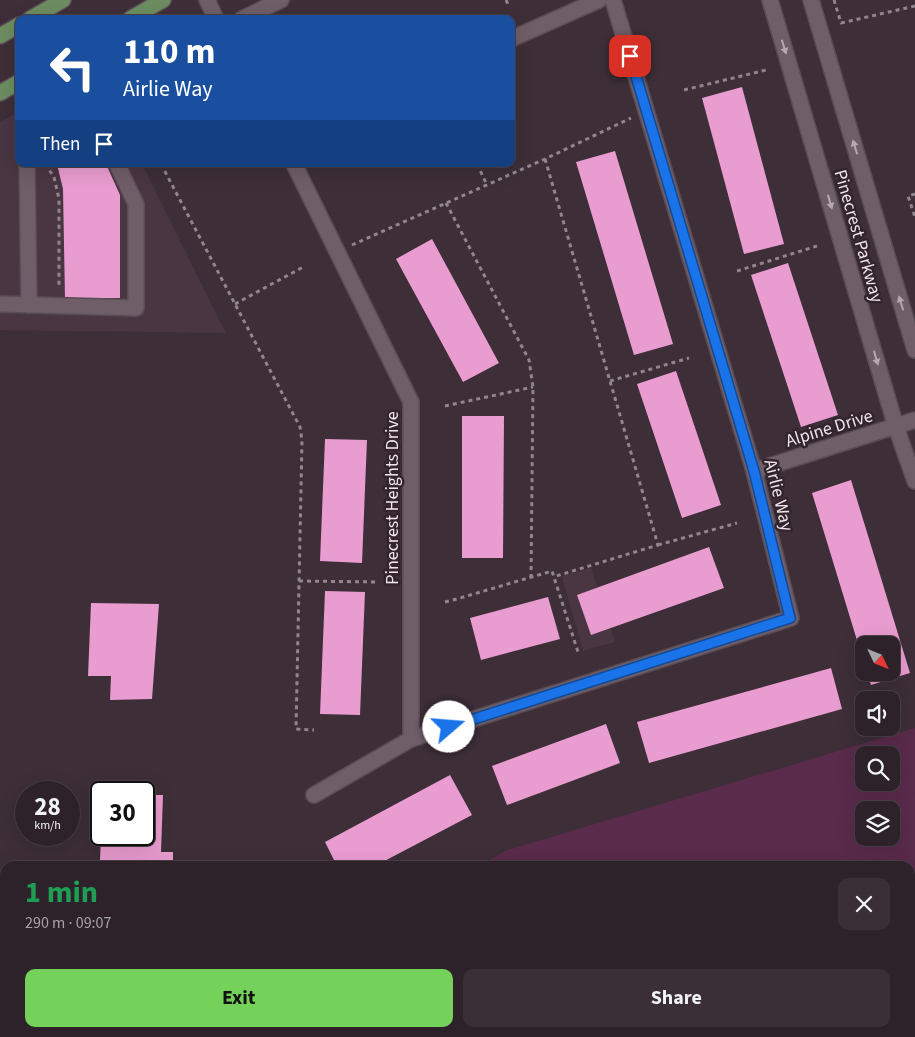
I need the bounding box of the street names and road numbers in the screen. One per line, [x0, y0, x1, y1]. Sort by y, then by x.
street label: Pinecrest Parkway [828, 167, 890, 306]
street label: Alpine Drive [782, 403, 876, 454]
street label: Pinecrest Heights Drive [380, 411, 405, 585]
street label: Airlie Way [758, 457, 800, 534]

